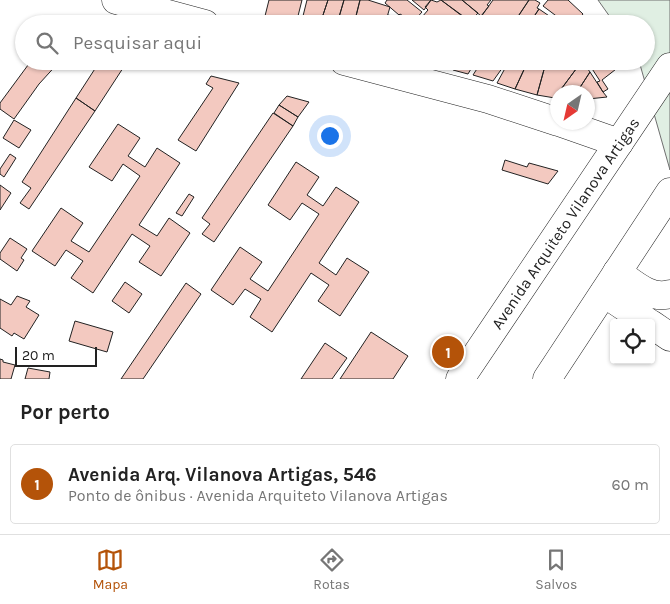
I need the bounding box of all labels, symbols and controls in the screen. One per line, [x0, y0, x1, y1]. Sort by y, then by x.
search box [15, 15, 655, 70]
icon: search [33, 29, 61, 57]
text: Pesquisar aqui [73, 32, 202, 54]
north arrow [550, 85, 595, 130]
street label: Avenida Arquiteto Vilanova Artigas [487, 114, 644, 333]
your location [317, 123, 343, 149]
map controls [610, 319, 655, 364]
button: locate [610, 319, 655, 364]
pin: 1 [432, 333, 464, 371]
scale bar [15, 344, 98, 367]
text: 20 m [22, 347, 55, 364]
text: Por perto [20, 400, 110, 424]
text: Avenida Arq. Vilanova Artigas, 546 [68, 464, 377, 486]
text: 1 [34, 475, 40, 494]
text: 60 m [612, 475, 649, 494]
text: Ponto de ônibus · Avenida Arquiteto Vilanova Artigas [68, 486, 448, 505]
tab: Mapa [93, 546, 128, 593]
tab: Rotas [313, 546, 350, 593]
tab: Salvos [535, 546, 577, 593]

